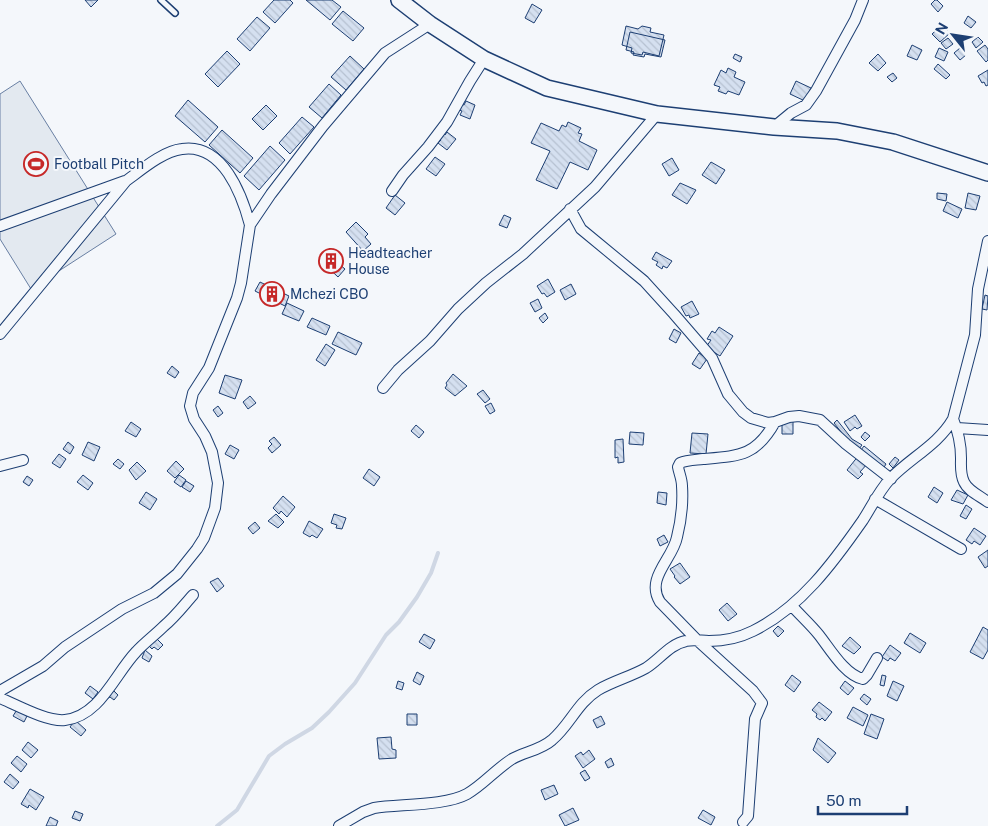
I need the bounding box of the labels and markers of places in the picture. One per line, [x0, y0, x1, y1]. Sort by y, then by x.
sports icon: Football Pitch [23, 151, 49, 177]
place label: Football Pitch [54, 156, 144, 172]
place label: Headteacher House [348, 245, 432, 277]
building icon: Headteacher House [318, 248, 344, 274]
building icon: Mchezi CBO [259, 281, 285, 307]
place label: Mchezi CBO [290, 286, 369, 302]

